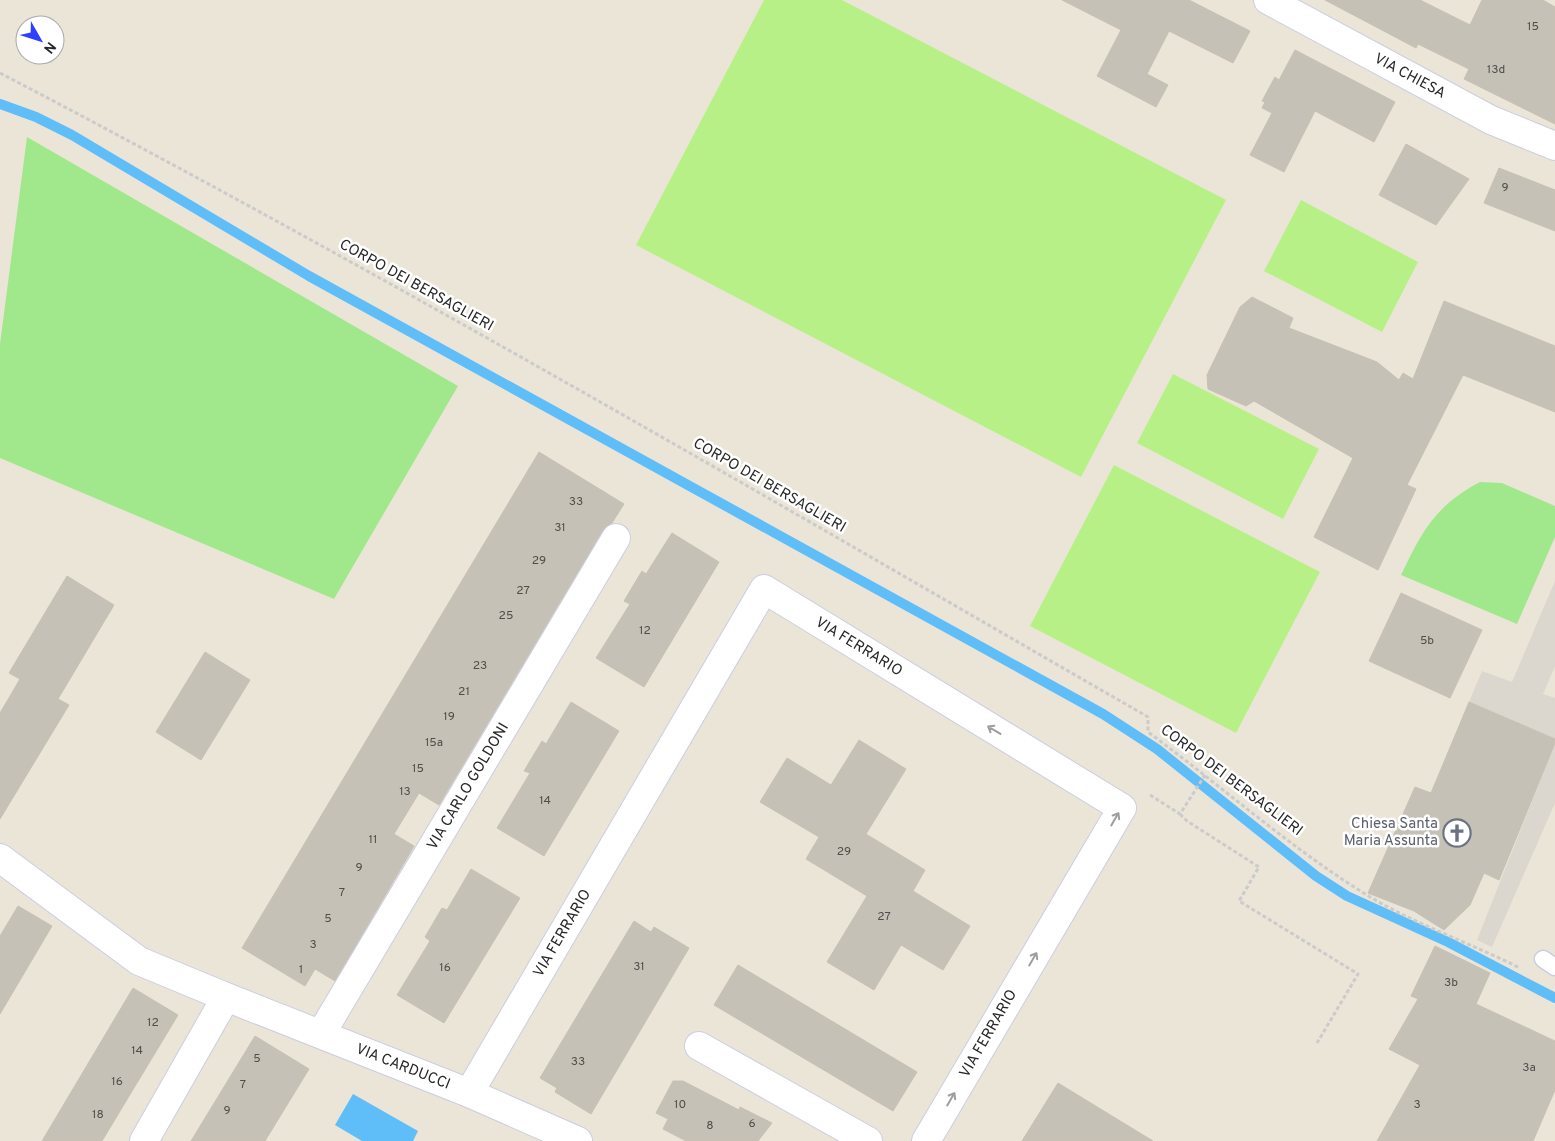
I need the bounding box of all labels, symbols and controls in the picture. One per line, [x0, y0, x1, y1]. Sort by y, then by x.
north arrow [15, 15, 65, 65]
house number: 15 [1527, 19, 1539, 35]
text: N [39, 38, 59, 56]
street label: VIA CHIESA [1371, 49, 1449, 103]
house number: 13d [1487, 62, 1505, 78]
house number: 9 [1501, 180, 1509, 196]
street label: CORPO DEI BERSAGLIERI [336, 236, 496, 336]
street label: CORPO DEI BERSAGLIERI [689, 434, 849, 538]
house number: 33 [569, 494, 583, 510]
house number: 31 [554, 520, 566, 536]
house number: 29 [532, 553, 546, 569]
house number: 27 [516, 583, 530, 599]
house number: 25 [499, 608, 513, 624]
street label: VIA FERRARIO [812, 613, 906, 681]
house number: 12 [639, 623, 651, 639]
house number: 5b [1420, 633, 1434, 649]
house number: 23 [473, 658, 487, 674]
house number: 21 [458, 684, 470, 700]
house number: 19 [443, 709, 455, 725]
street label: VIA CARLO GOLDONI [423, 719, 513, 853]
street label: CORPO DEI BERSAGLIERI [1156, 721, 1306, 841]
one-way arrow [987, 724, 1001, 735]
house number: 15a [425, 735, 443, 751]
house number: 15 [412, 761, 424, 777]
house number: 13 [399, 784, 411, 800]
house number: 14 [539, 793, 551, 809]
one-way arrow [1111, 812, 1121, 826]
place label: Chiesa Santa Maria Assunta [1344, 815, 1438, 851]
church icon: Chiesa Santa Maria Assunta [1442, 818, 1472, 848]
house number: 11 [369, 832, 377, 848]
house number: 29 [837, 844, 851, 860]
house number: 9 [355, 860, 363, 876]
house number: 7 [339, 885, 345, 901]
street label: VIA FERRARIO [529, 886, 596, 981]
house number: 27 [877, 909, 891, 925]
house number: 5 [324, 911, 332, 927]
house number: 3 [309, 937, 317, 953]
one-way arrow [1029, 952, 1039, 966]
house number: 31 [633, 959, 645, 975]
house number: 16 [439, 960, 451, 976]
house number: 1 [299, 962, 303, 978]
house number: 3b [1444, 975, 1458, 991]
street label: VIA FERRARIO [956, 987, 1022, 1081]
house number: 12 [147, 1015, 159, 1031]
street label: VIA CARDUCCI [353, 1040, 453, 1094]
house number: 14 [131, 1043, 143, 1059]
house number: 5 [253, 1051, 261, 1067]
house number: 33 [571, 1054, 585, 1070]
house number: 3a [1522, 1060, 1536, 1076]
house number: 16 [111, 1074, 123, 1090]
house number: 7 [240, 1077, 246, 1093]
one-way arrow [946, 1092, 956, 1107]
house number: 10 [674, 1097, 686, 1113]
house number: 3 [1413, 1097, 1421, 1113]
house number: 9 [223, 1103, 231, 1119]
house number: 18 [92, 1107, 104, 1123]
house number: 6 [748, 1116, 756, 1132]
house number: 8 [706, 1118, 714, 1134]

